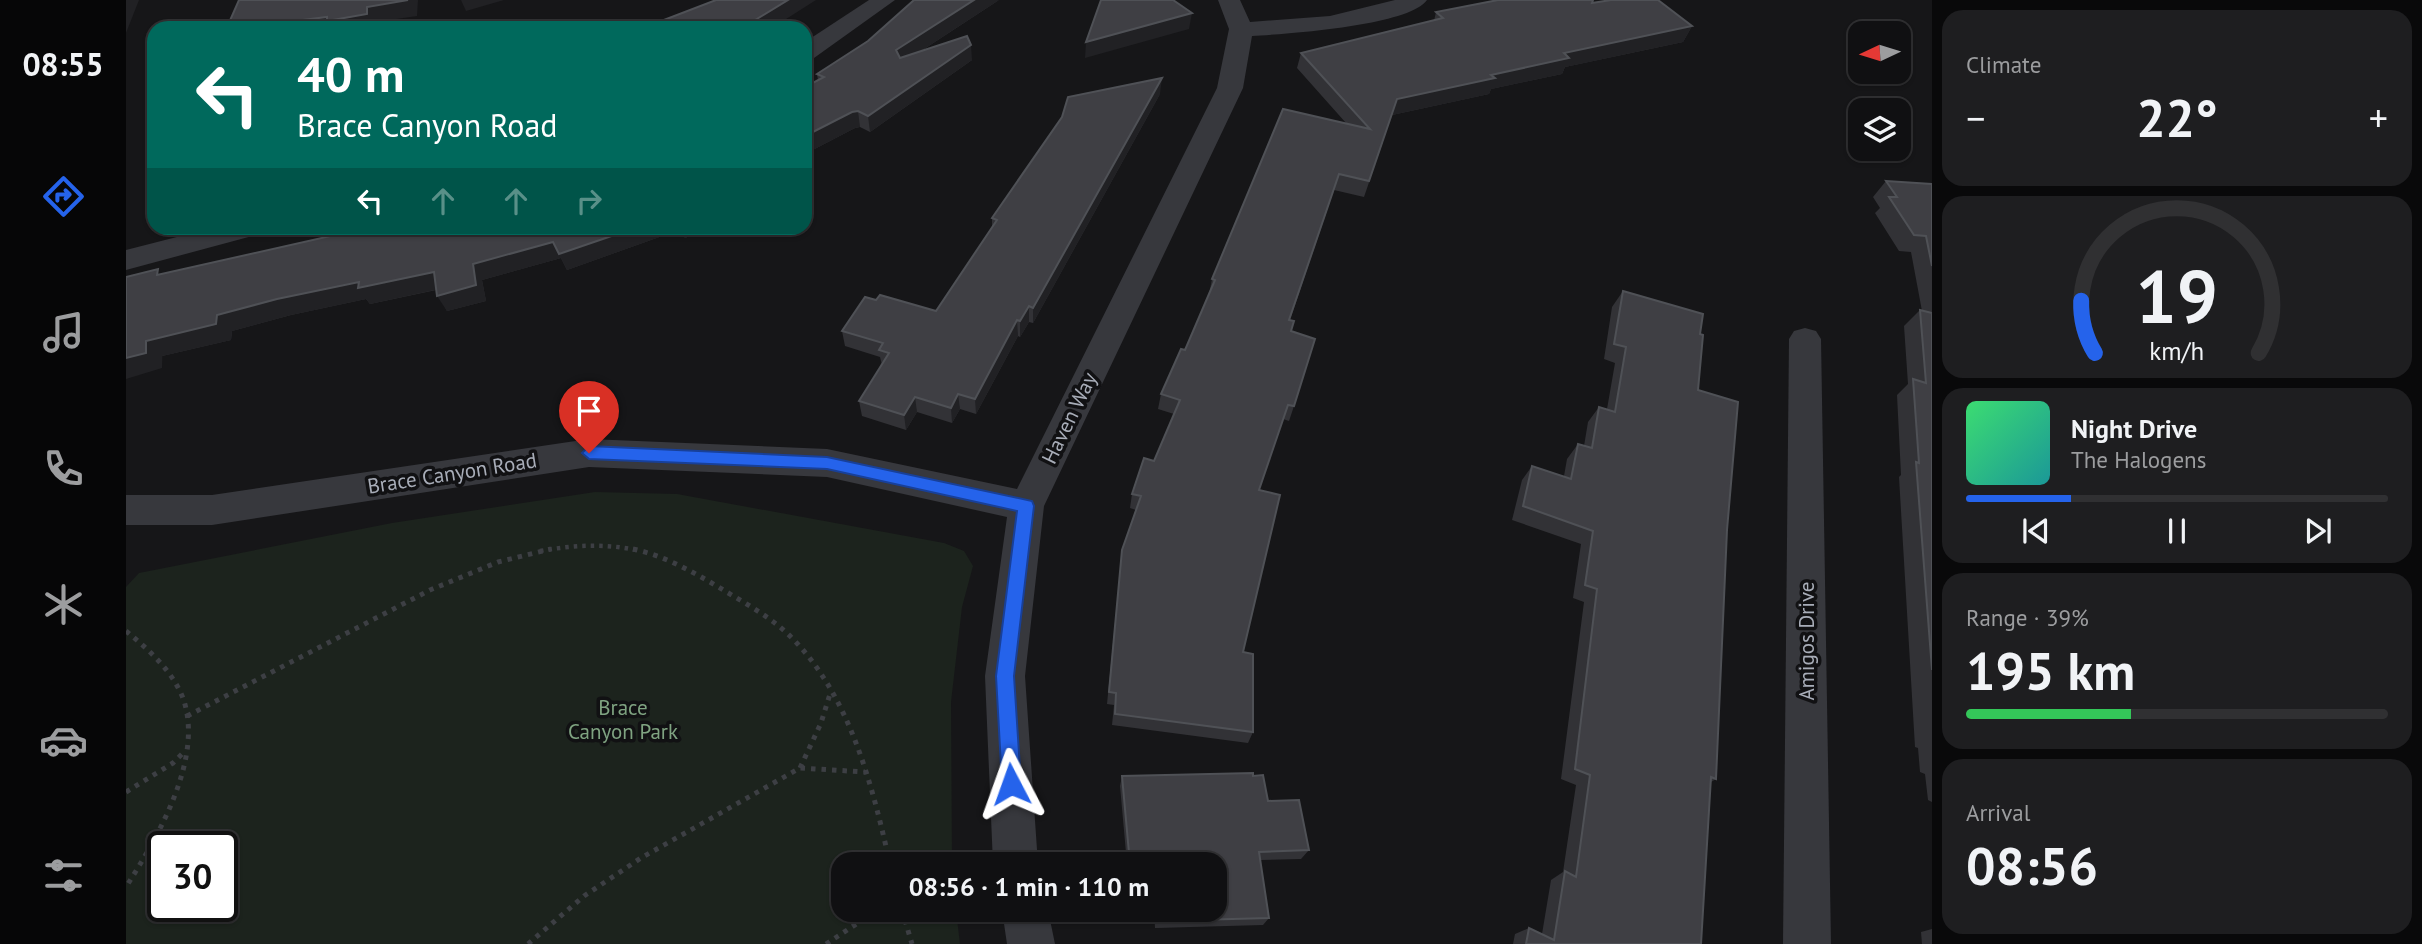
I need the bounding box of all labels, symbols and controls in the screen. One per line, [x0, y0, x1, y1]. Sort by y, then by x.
north arrow [1848, 21, 1911, 84]
map controls [1848, 21, 1911, 161]
text: 40 m [297, 42, 404, 106]
text: 08:55 [22, 43, 104, 85]
icon: left [182, 49, 273, 140]
text: Climate [1966, 50, 2041, 79]
text: 22° [2136, 84, 2218, 151]
text: − [1966, 93, 1985, 142]
text: + [2369, 93, 2388, 142]
button: layers [1848, 98, 1911, 161]
text: Brace Canyon Road [297, 104, 558, 146]
icon: directions [39, 172, 88, 221]
icon: left [351, 182, 389, 220]
icon: ahead [424, 182, 462, 220]
icon: ahead [497, 182, 535, 220]
icon: right [570, 182, 608, 220]
text: 19 [2136, 249, 2218, 343]
icon: music [39, 308, 88, 357]
text: km/h [2150, 334, 2204, 366]
street label: Haven Way [1035, 368, 1103, 468]
pin [559, 381, 619, 453]
icon: arrive [570, 392, 608, 430]
text: Night Drive [2071, 412, 2197, 445]
icon: phone [39, 444, 88, 493]
text: The Halogens [2071, 445, 2206, 474]
street label: Brace Canyon Road [365, 446, 539, 500]
icon: previous [2017, 512, 2055, 550]
icon: pause [2158, 512, 2196, 550]
icon: next [2299, 512, 2337, 550]
icon: climate [39, 580, 88, 629]
street label: Amigos Drive [1793, 581, 1820, 701]
text: Range · 39% [1966, 603, 2089, 632]
text: 195 km [1966, 637, 2135, 704]
park label: Brace Canyon Park [568, 694, 678, 745]
icon: car [39, 716, 88, 765]
position arrow [974, 747, 1048, 821]
text: Arrival [1966, 798, 2030, 827]
speed limit sign: 30 [147, 831, 238, 922]
text: 08:56 [1966, 832, 2098, 899]
icon: filters [39, 851, 88, 900]
text: 08:56 · 1 min · 110 m [909, 870, 1149, 903]

